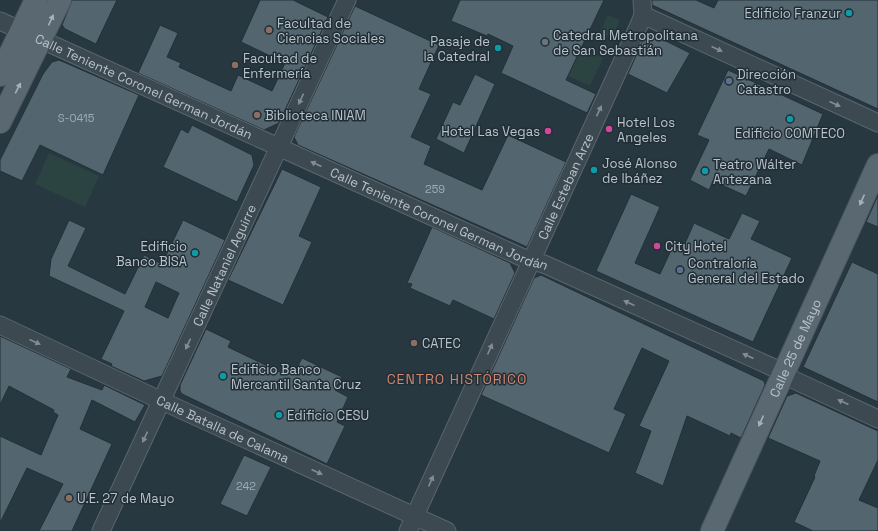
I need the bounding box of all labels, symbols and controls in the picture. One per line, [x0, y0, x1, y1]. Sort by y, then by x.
place label: Edificio Franzur [744, 5, 841, 22]
marker: Edificio Franzur [844, 8, 854, 18]
one-way arrow [48, 14, 54, 25]
place label: Facultad de Ciencias Sociales [277, 15, 385, 47]
marker: Facultad de Ciencias Sociales [264, 25, 274, 35]
place label: Catedral Metropolitana de San Sebastián [553, 27, 698, 59]
street label: Calle Teniente Coronel German Jordán [32, 30, 255, 143]
place label: Pasaje de la Catedral [423, 33, 490, 65]
marker: Catedral Metropolitana de San Sebastián [540, 37, 550, 47]
marker: Pasaje de la Catedral [493, 43, 503, 53]
one-way arrow [711, 46, 722, 52]
place label: Facultad de Enfermería [243, 50, 317, 82]
marker: Facultad de Enfermería [230, 60, 240, 70]
place label: Dirección Catastro [737, 66, 796, 98]
marker: Dirección Catastro [724, 76, 734, 86]
one-way arrow [15, 82, 21, 93]
one-way arrow [298, 93, 304, 104]
one-way arrow [829, 101, 840, 107]
one-way arrow [596, 106, 602, 117]
place label: Biblioteca INIAM [265, 107, 366, 124]
marker: Biblioteca INIAM [252, 110, 262, 120]
house number: S-0415 [58, 111, 95, 125]
place label: Hotel Los Angeles [617, 114, 675, 146]
marker: Edificio COMTECO [785, 114, 795, 124]
place label: Hotel Las Vegas [441, 123, 540, 140]
marker: Hotel Los Angeles [604, 124, 614, 134]
place label: Edificio COMTECO [735, 125, 845, 142]
marker: Hotel Las Vegas [543, 126, 553, 136]
street label: Calle Esteban Arze [534, 131, 597, 242]
place label: José Alonso de Ibáñez [602, 155, 677, 187]
place label: Teatro Wálter Antezana [713, 156, 796, 188]
one-way arrow [309, 161, 321, 167]
street label: Calle Teniente Coronel German Jordán [327, 164, 551, 274]
marker: José Alonso de Ibáñez [589, 165, 599, 175]
marker: Teatro Wálter Antezana [700, 166, 710, 176]
house number: 259 [425, 182, 445, 196]
one-way arrow [859, 195, 865, 206]
street label: Calle Nataniel Aguirre [189, 202, 260, 329]
place label: Edificio Banco BISA [116, 238, 187, 270]
place label: City Hotel [665, 238, 727, 255]
marker: City Hotel [652, 241, 662, 251]
marker: Edificio Banco BISA [190, 248, 200, 258]
place label: Contraloría General del Estado [688, 255, 805, 287]
marker: Contraloría General del Estado [675, 265, 685, 275]
street label: Calle 25 de Mayo [766, 296, 825, 400]
one-way arrow [623, 300, 635, 306]
place label: CATEC [422, 335, 461, 352]
one-way arrow [185, 338, 191, 350]
marker: CATEC [409, 338, 419, 348]
one-way arrow [30, 339, 41, 345]
one-way arrow [487, 344, 493, 355]
one-way arrow [742, 353, 753, 359]
place label: Edificio Banco Mercantil Santa Cruz [231, 361, 362, 393]
district label: CENTRO HISTÓRICO [387, 370, 527, 388]
marker: Edificio Banco Mercantil Santa Cruz [218, 371, 228, 381]
street label: Calle Batalla de Calama [154, 392, 292, 467]
one-way arrow [837, 399, 848, 405]
place label: Edificio CESU [287, 407, 369, 424]
marker: Edificio CESU [274, 410, 284, 420]
one-way arrow [758, 415, 764, 426]
one-way arrow [142, 431, 148, 442]
one-way arrow [311, 469, 322, 475]
one-way arrow [428, 474, 434, 486]
house number: 242 [236, 479, 256, 493]
place label: U.E. 27 de Mayo [77, 490, 175, 507]
marker: U.E. 27 de Mayo [64, 493, 74, 503]

